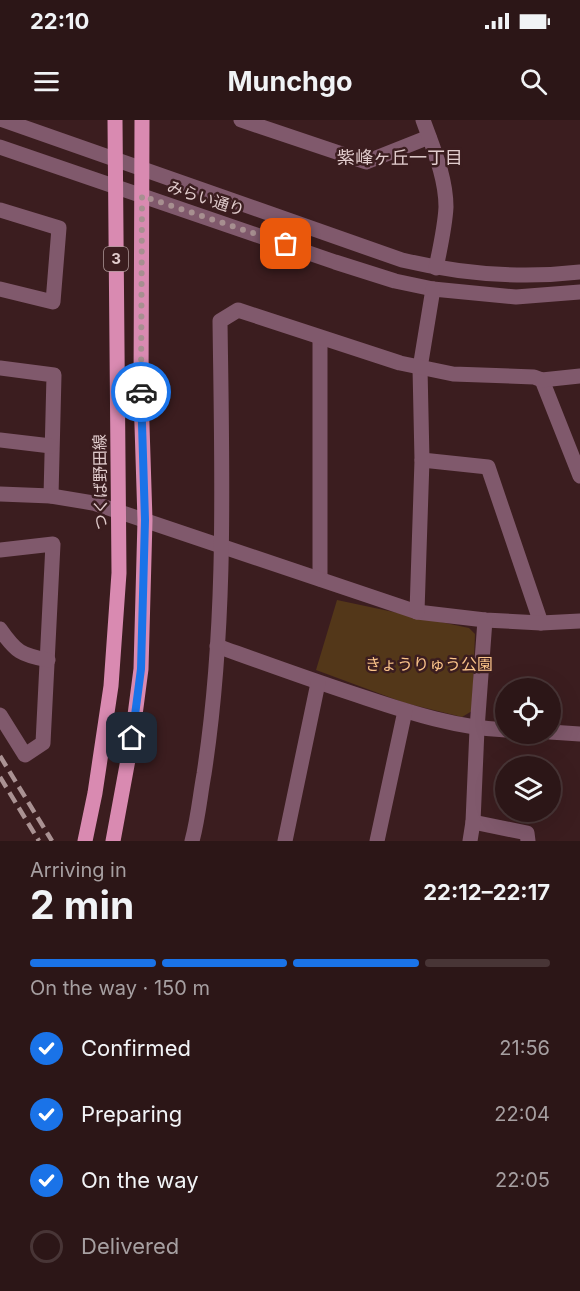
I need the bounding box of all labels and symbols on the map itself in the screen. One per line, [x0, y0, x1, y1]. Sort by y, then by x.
district label: 紫峰ヶ丘一丁目 [337, 147, 463, 168]
street label: みらい通り [165, 176, 247, 220]
pin [260, 218, 311, 269]
road number: 3 [104, 247, 128, 271]
courier [111, 362, 171, 422]
street label: つくば野田線 [89, 434, 111, 530]
park label: きょうりゅう公園 [365, 654, 493, 674]
pin [106, 712, 157, 763]

